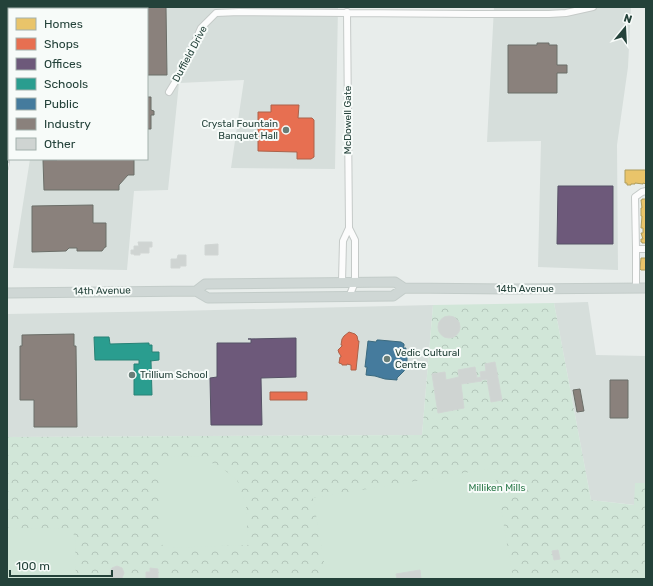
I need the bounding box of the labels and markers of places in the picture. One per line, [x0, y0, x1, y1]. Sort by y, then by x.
place label: Crystal Fountain Banquet Hall [201, 118, 278, 142]
marker: Crystal Fountain Banquet Hall [281, 125, 291, 135]
place label: Vedic Cultural Centre [395, 347, 460, 371]
marker: Vedic Cultural Centre [382, 354, 392, 364]
place label: Trillium School [140, 369, 208, 381]
marker: Trillium School [127, 370, 137, 380]

